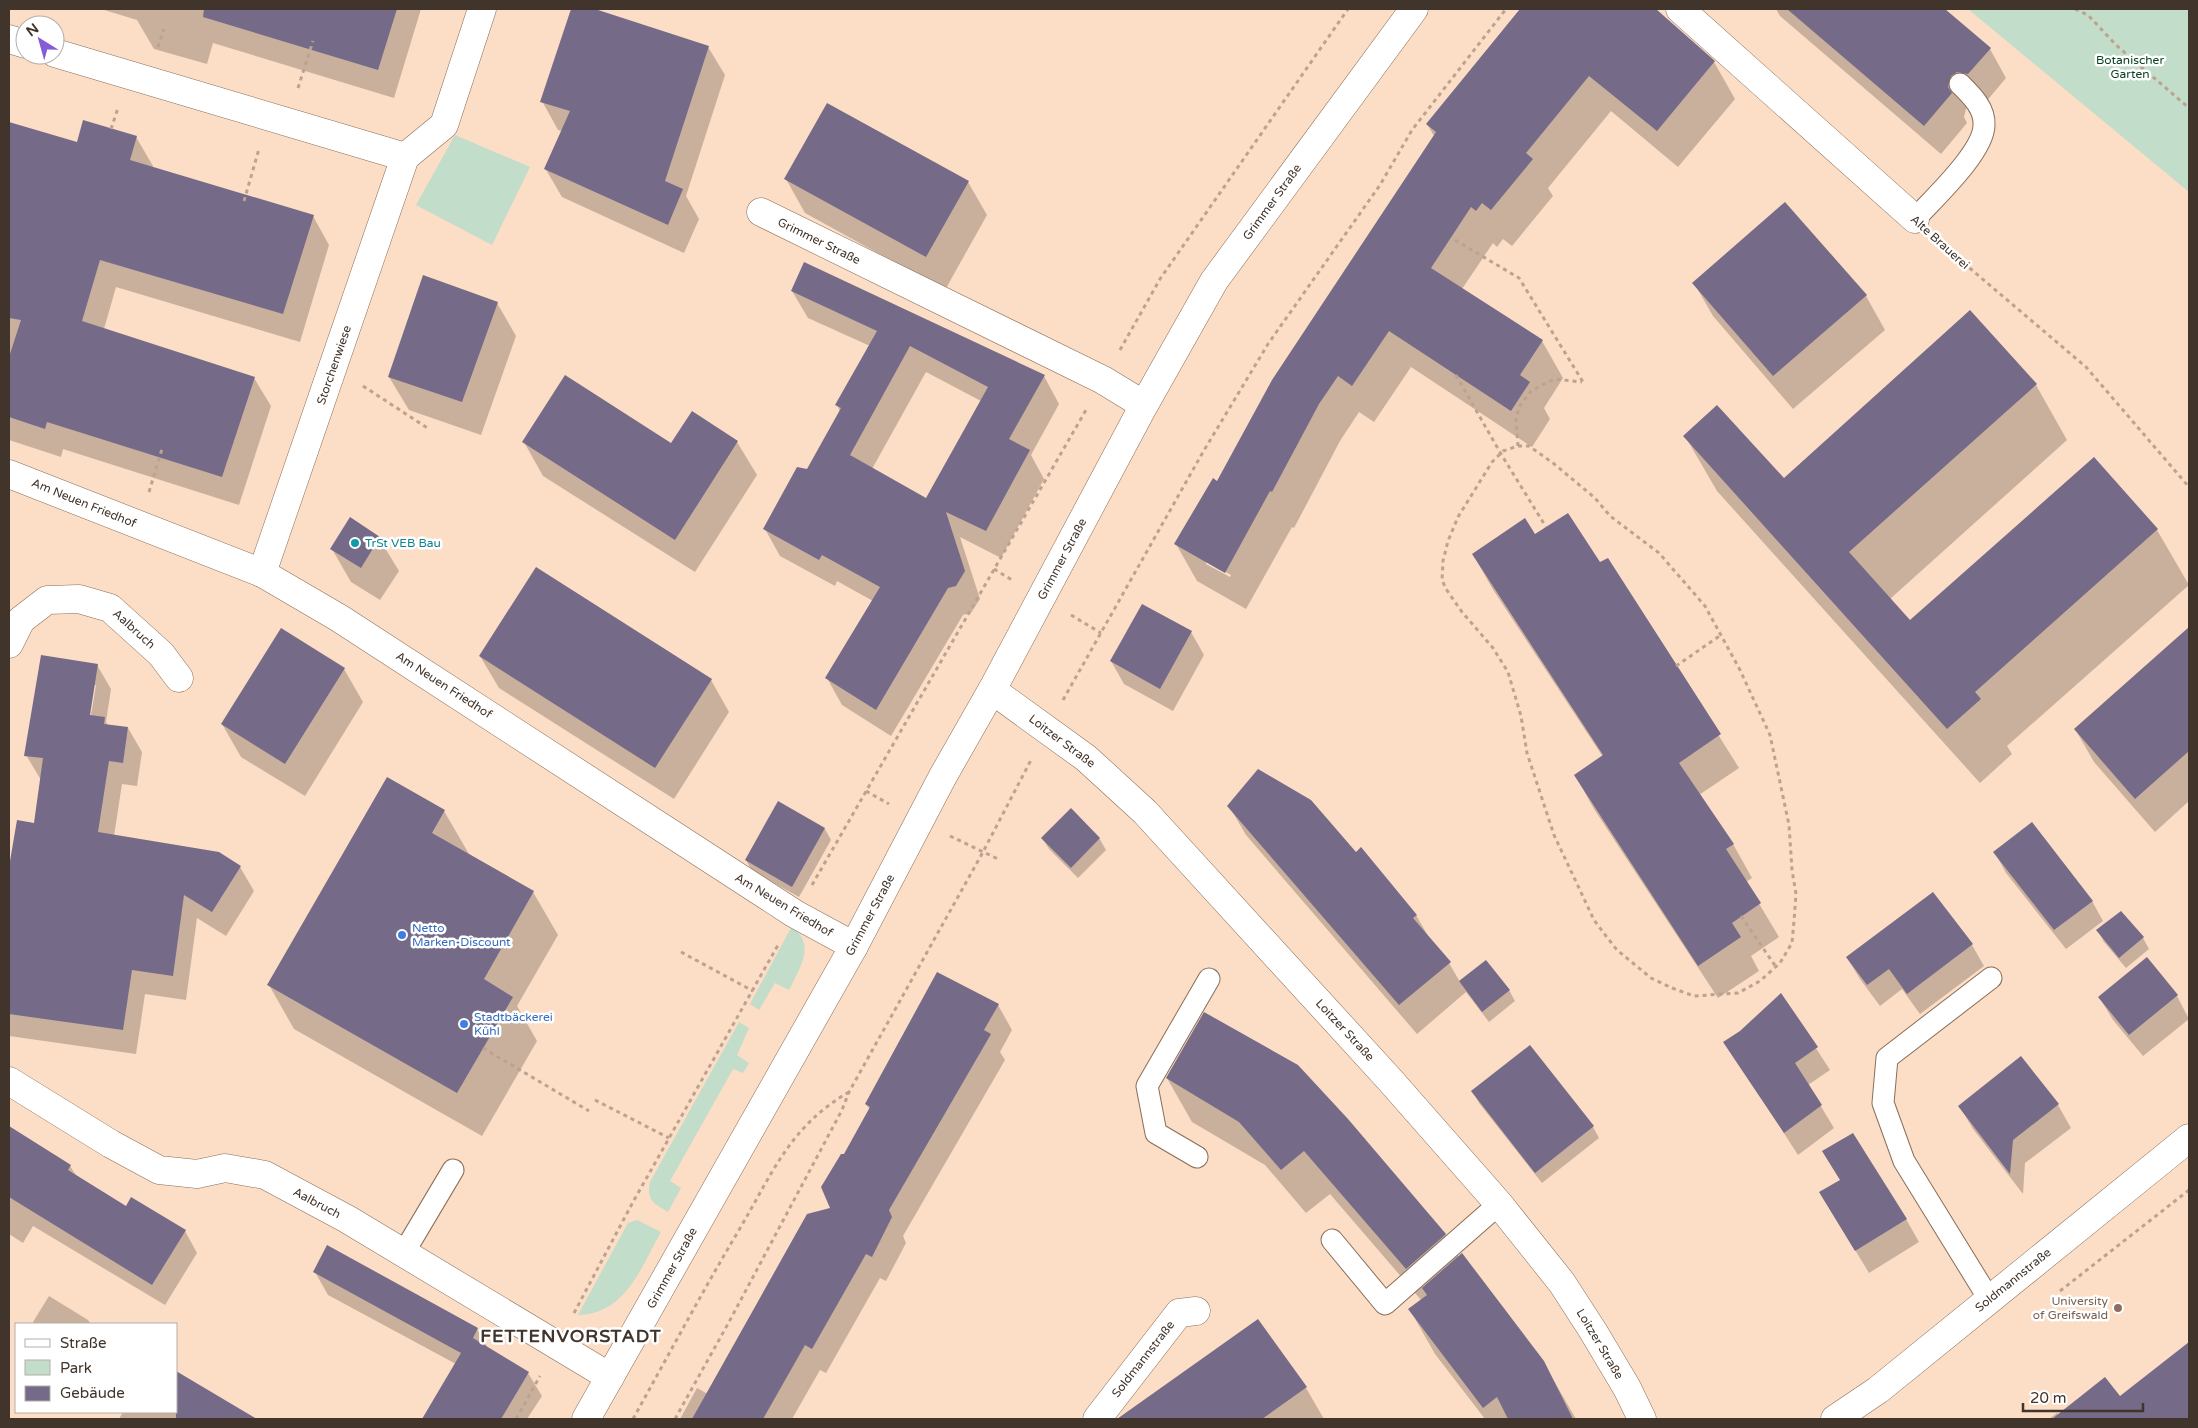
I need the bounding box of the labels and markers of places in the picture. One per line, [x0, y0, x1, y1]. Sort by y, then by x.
place label: TrSt VEB Bau [365, 536, 441, 550]
marker: TrSt VEB Bau [349, 537, 361, 549]
place label: Netto Marken-Discount [412, 921, 511, 949]
marker: Netto Marken-Discount [396, 929, 408, 941]
place label: Stadtbäckerei Kühl [474, 1010, 553, 1038]
marker: Stadtbäckerei Kühl [458, 1018, 470, 1030]
place label: University of Greifswald [2033, 1294, 2109, 1322]
marker: University of Greifswald [2112, 1302, 2124, 1314]

